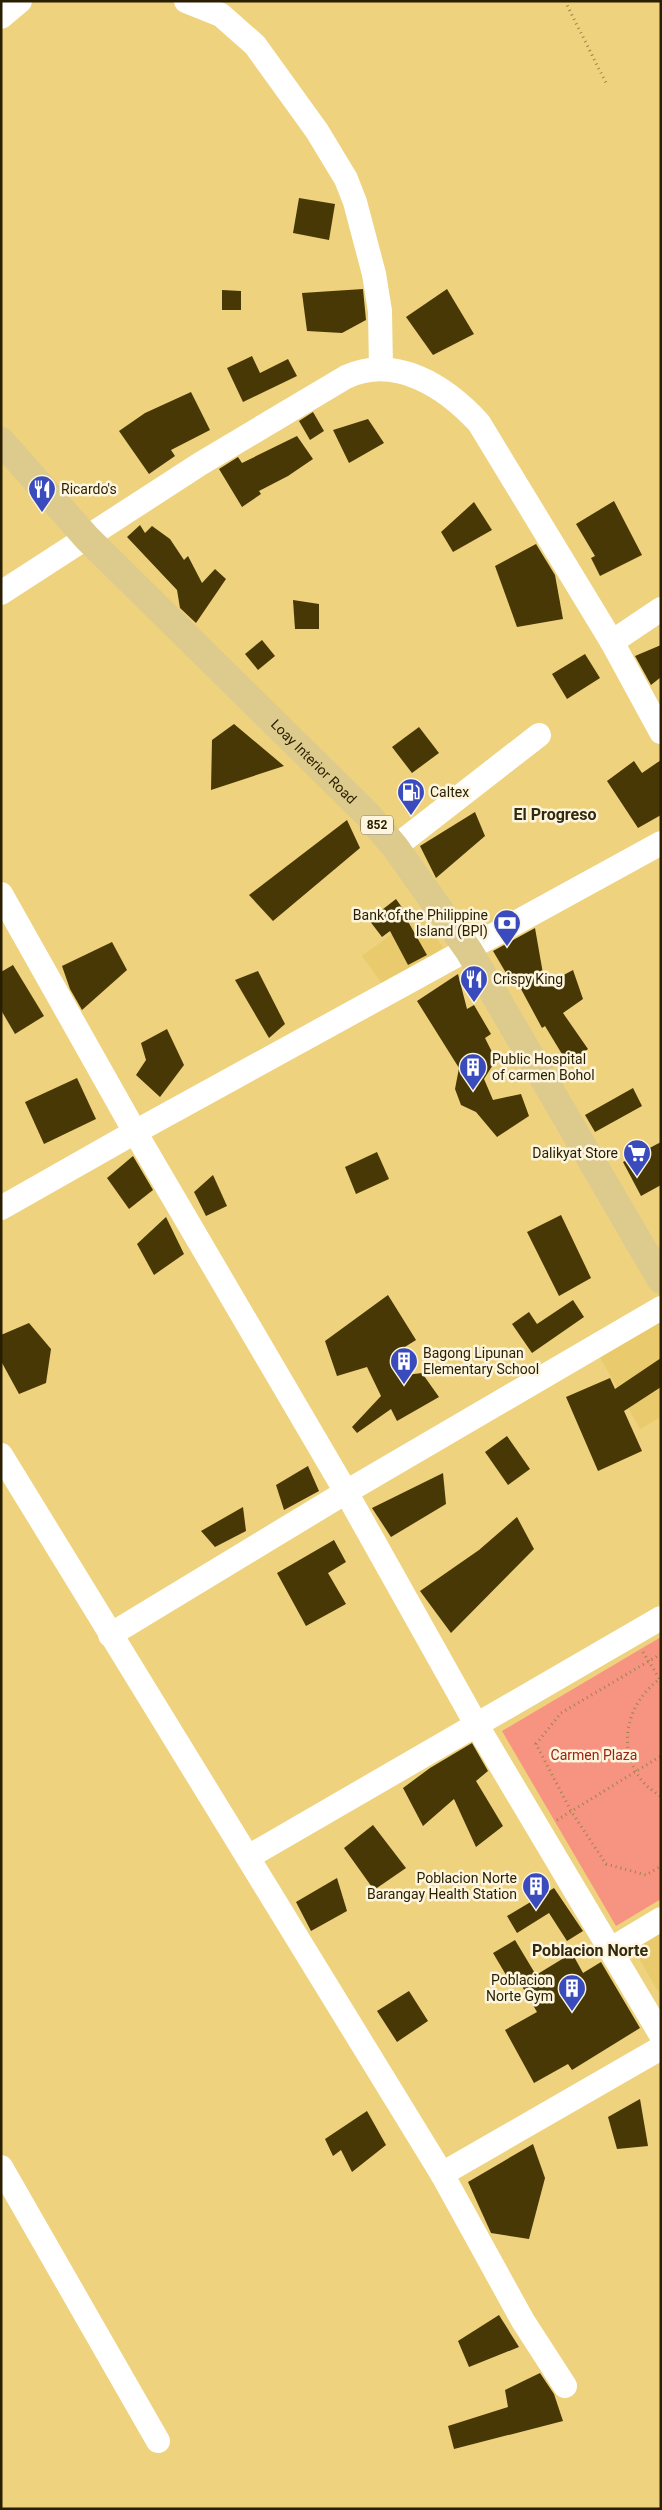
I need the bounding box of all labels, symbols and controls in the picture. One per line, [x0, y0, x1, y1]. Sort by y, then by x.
restaurant icon: Ricardo's [27, 474, 57, 513]
place label: Ricardo's [61, 481, 117, 497]
street label: Loay Interior Road [268, 716, 360, 807]
fuel station icon: Caltex [396, 777, 426, 816]
place label: Caltex [430, 784, 469, 800]
district label: El Progreso [514, 805, 596, 824]
road number: 852 [361, 816, 393, 834]
place label: Bank of the Philippine Island (BPI) [353, 907, 488, 940]
bank icon: Bank of the Philippine Island (BPI) [492, 908, 522, 947]
restaurant icon: Crispy King [459, 964, 489, 1003]
place label: Crispy King [493, 971, 563, 987]
place label: Public Hospital of carmen Bohol [492, 1051, 595, 1083]
building icon: Public Hospital of carmen Bohol [458, 1052, 488, 1091]
supermarket icon: Dalikyat Store [622, 1138, 652, 1177]
place label: Dalikyat Store [532, 1145, 618, 1161]
place label: Bagong Lipunan Elementary School [423, 1345, 539, 1377]
building icon: Bagong Lipunan Elementary School [389, 1346, 419, 1385]
park label: Carmen Plaza [551, 1747, 637, 1763]
place label: Poblacion Norte Barangay Health Station [367, 1870, 517, 1902]
building icon: Poblacion Norte Barangay Health Station [521, 1871, 551, 1910]
district label: Poblacion Norte [532, 1941, 648, 1960]
place label: Poblacion Norte Gym [486, 1972, 553, 2004]
building icon: Poblacion Norte Gym [557, 1973, 587, 2012]

